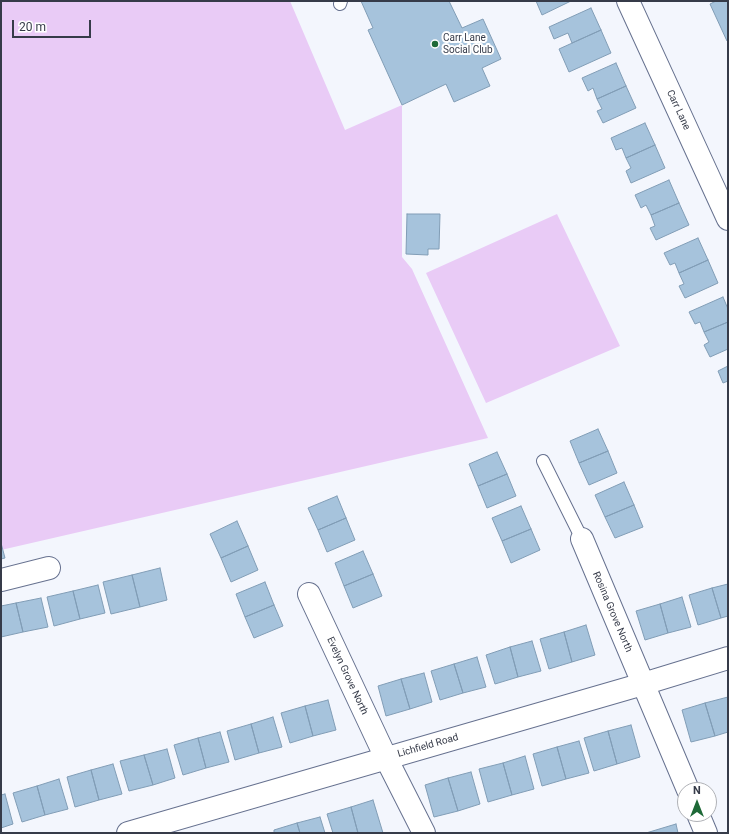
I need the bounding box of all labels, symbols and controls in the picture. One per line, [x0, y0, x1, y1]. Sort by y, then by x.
scale bar [14, 12, 93, 38]
text: 20 m [19, 20, 46, 34]
place label: Carr Lane Social Club [443, 32, 493, 56]
marker: Carr Lane Social Club [430, 39, 440, 49]
street label: Carr Lane [664, 88, 692, 132]
street label: Rosina Grove North [590, 570, 634, 654]
street label: Evelyn Grove North [324, 635, 370, 717]
street label: Lichfield Road [396, 732, 460, 760]
north arrow [677, 782, 717, 822]
text: N [693, 784, 701, 797]

